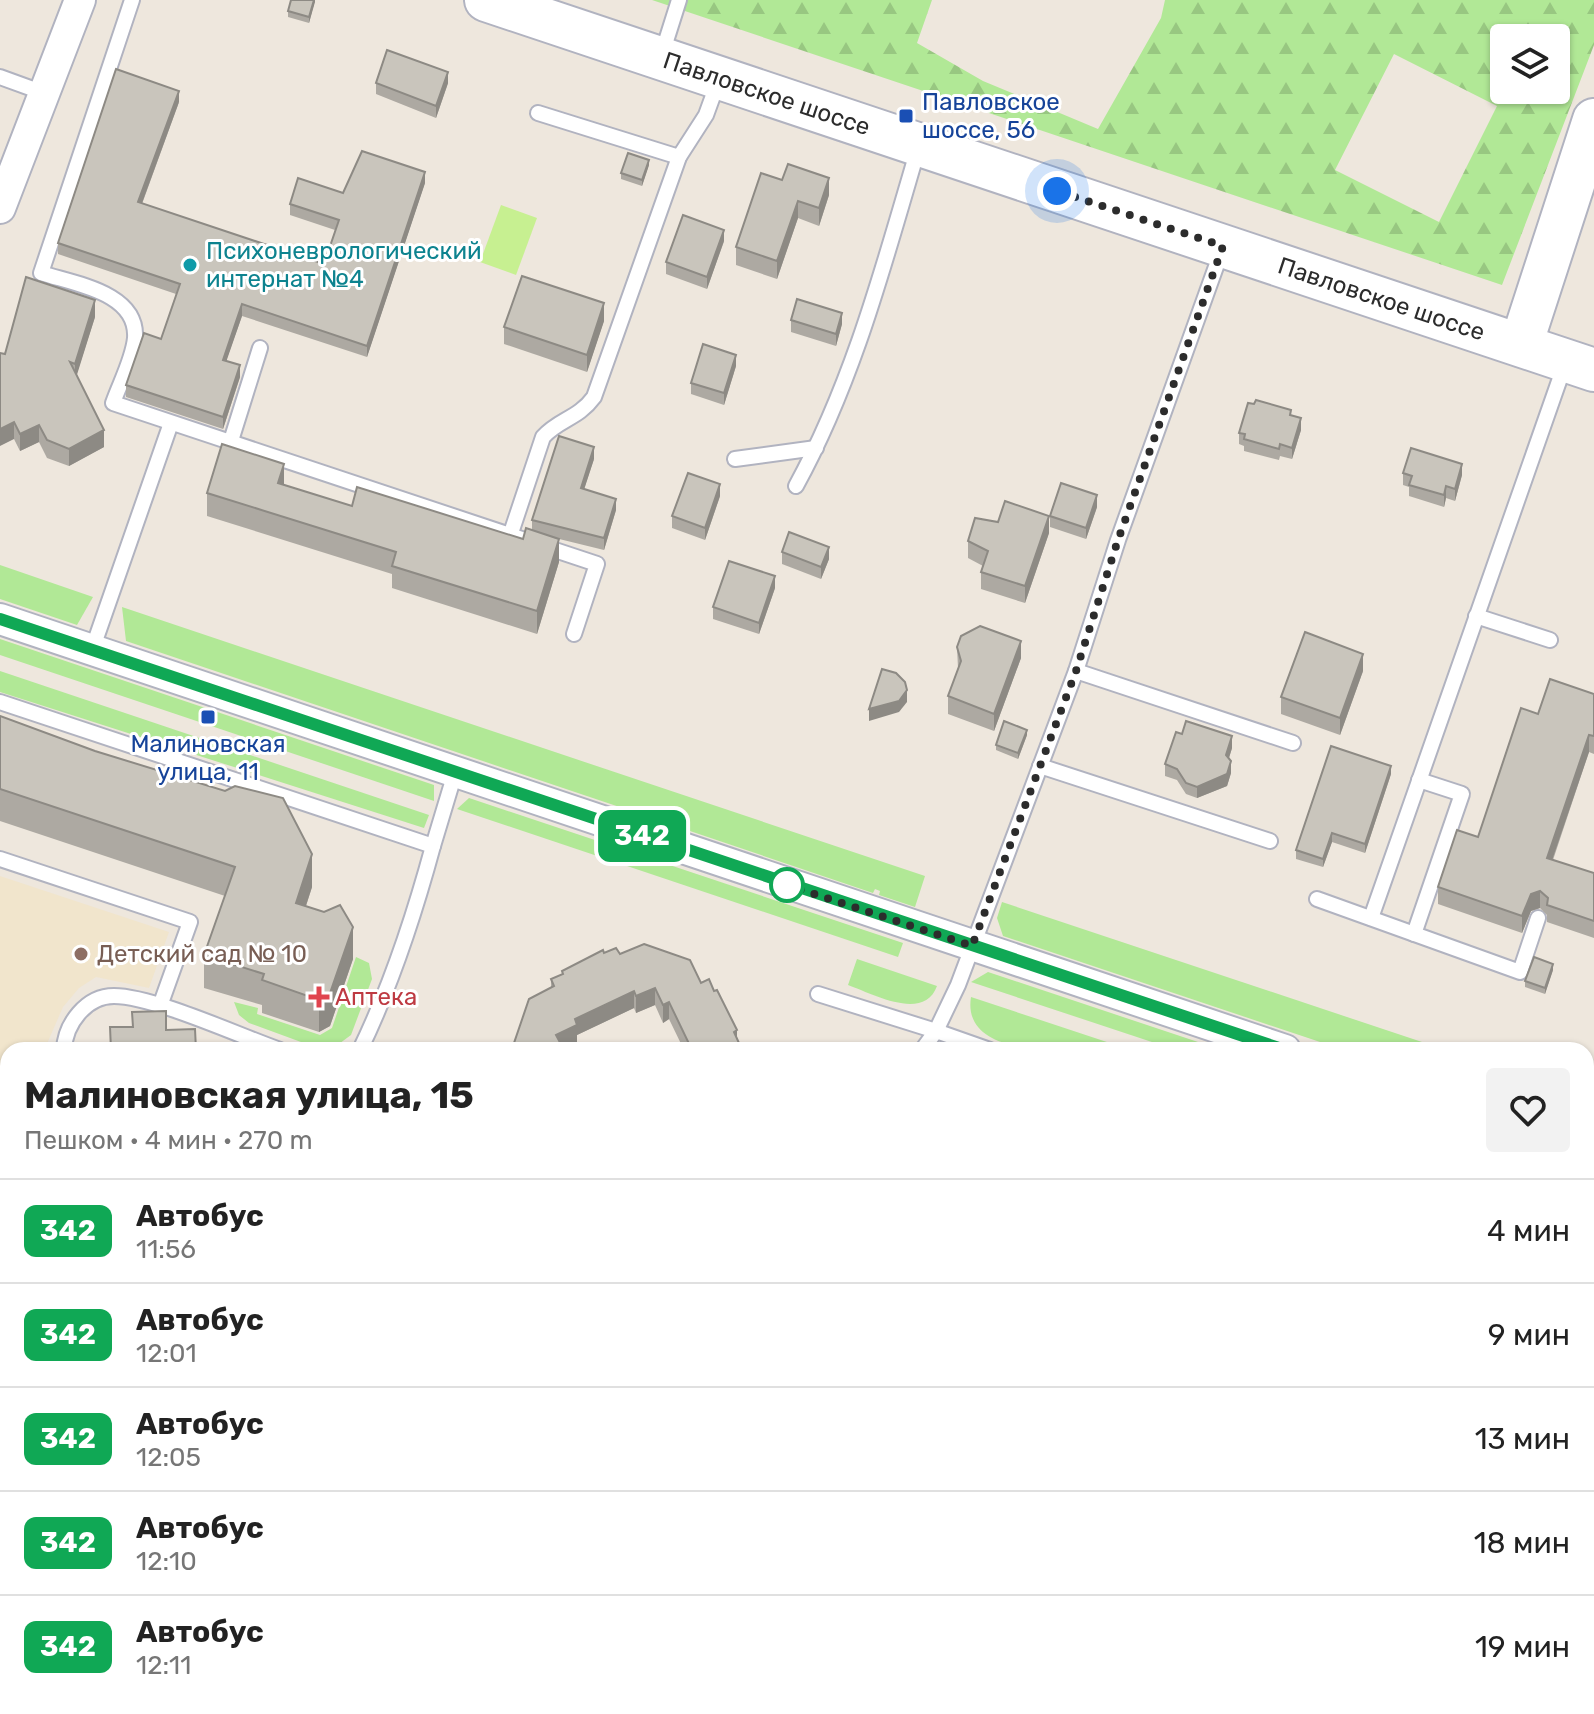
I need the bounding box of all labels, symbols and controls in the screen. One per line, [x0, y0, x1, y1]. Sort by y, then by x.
map controls [1490, 24, 1570, 104]
button: layers [1490, 24, 1570, 104]
street label: Павловское шоссе [660, 46, 874, 141]
place label: Павловское шоссе, 56 [922, 88, 1060, 144]
marker: Павловское шоссе, 56 [897, 107, 915, 125]
your location [1037, 171, 1077, 211]
place label: Психоневрологический интернат №4 [206, 237, 482, 293]
street label: Павловское шоссе [1274, 251, 1488, 347]
marker: Психоневрологический интернат №4 [181, 256, 199, 274]
marker: Малиновская улица, 11 [199, 708, 217, 726]
place label: Малиновская улица, 11 [130, 730, 286, 786]
line badge: 342 [596, 810, 688, 862]
text: 342 [614, 819, 670, 852]
unlabelled marker [770, 868, 804, 902]
place label: Детский сад № 10 [97, 940, 307, 968]
marker: Детский сад № 10 [72, 945, 90, 963]
place label: Аптека [335, 983, 417, 1011]
marker: Аптека [310, 988, 328, 1006]
button: heart [1486, 1068, 1570, 1152]
text: Малиновская улица, 15 [24, 1072, 474, 1118]
text: Пешком · 4 мин · 270 m [24, 1125, 313, 1156]
text: Автобус [136, 1198, 264, 1234]
text: 4 мин [1487, 1213, 1570, 1249]
text: 342 [40, 1214, 96, 1247]
text: 11:56 [136, 1234, 196, 1265]
text: Автобус [136, 1302, 264, 1338]
text: 9 мин [1488, 1317, 1570, 1353]
text: 342 [40, 1318, 96, 1351]
text: 12:01 [136, 1338, 197, 1369]
text: Автобус [136, 1406, 264, 1442]
text: 13 мин [1475, 1421, 1570, 1457]
text: 342 [40, 1422, 96, 1455]
text: 12:05 [136, 1442, 201, 1473]
text: Автобус [136, 1510, 264, 1546]
text: 18 мин [1474, 1525, 1570, 1561]
text: 342 [40, 1526, 96, 1559]
text: 12:10 [136, 1546, 197, 1577]
text: Автобус [136, 1614, 264, 1650]
text: 19 мин [1475, 1629, 1570, 1665]
text: 342 [40, 1630, 96, 1663]
text: 12:11 [136, 1650, 191, 1681]

